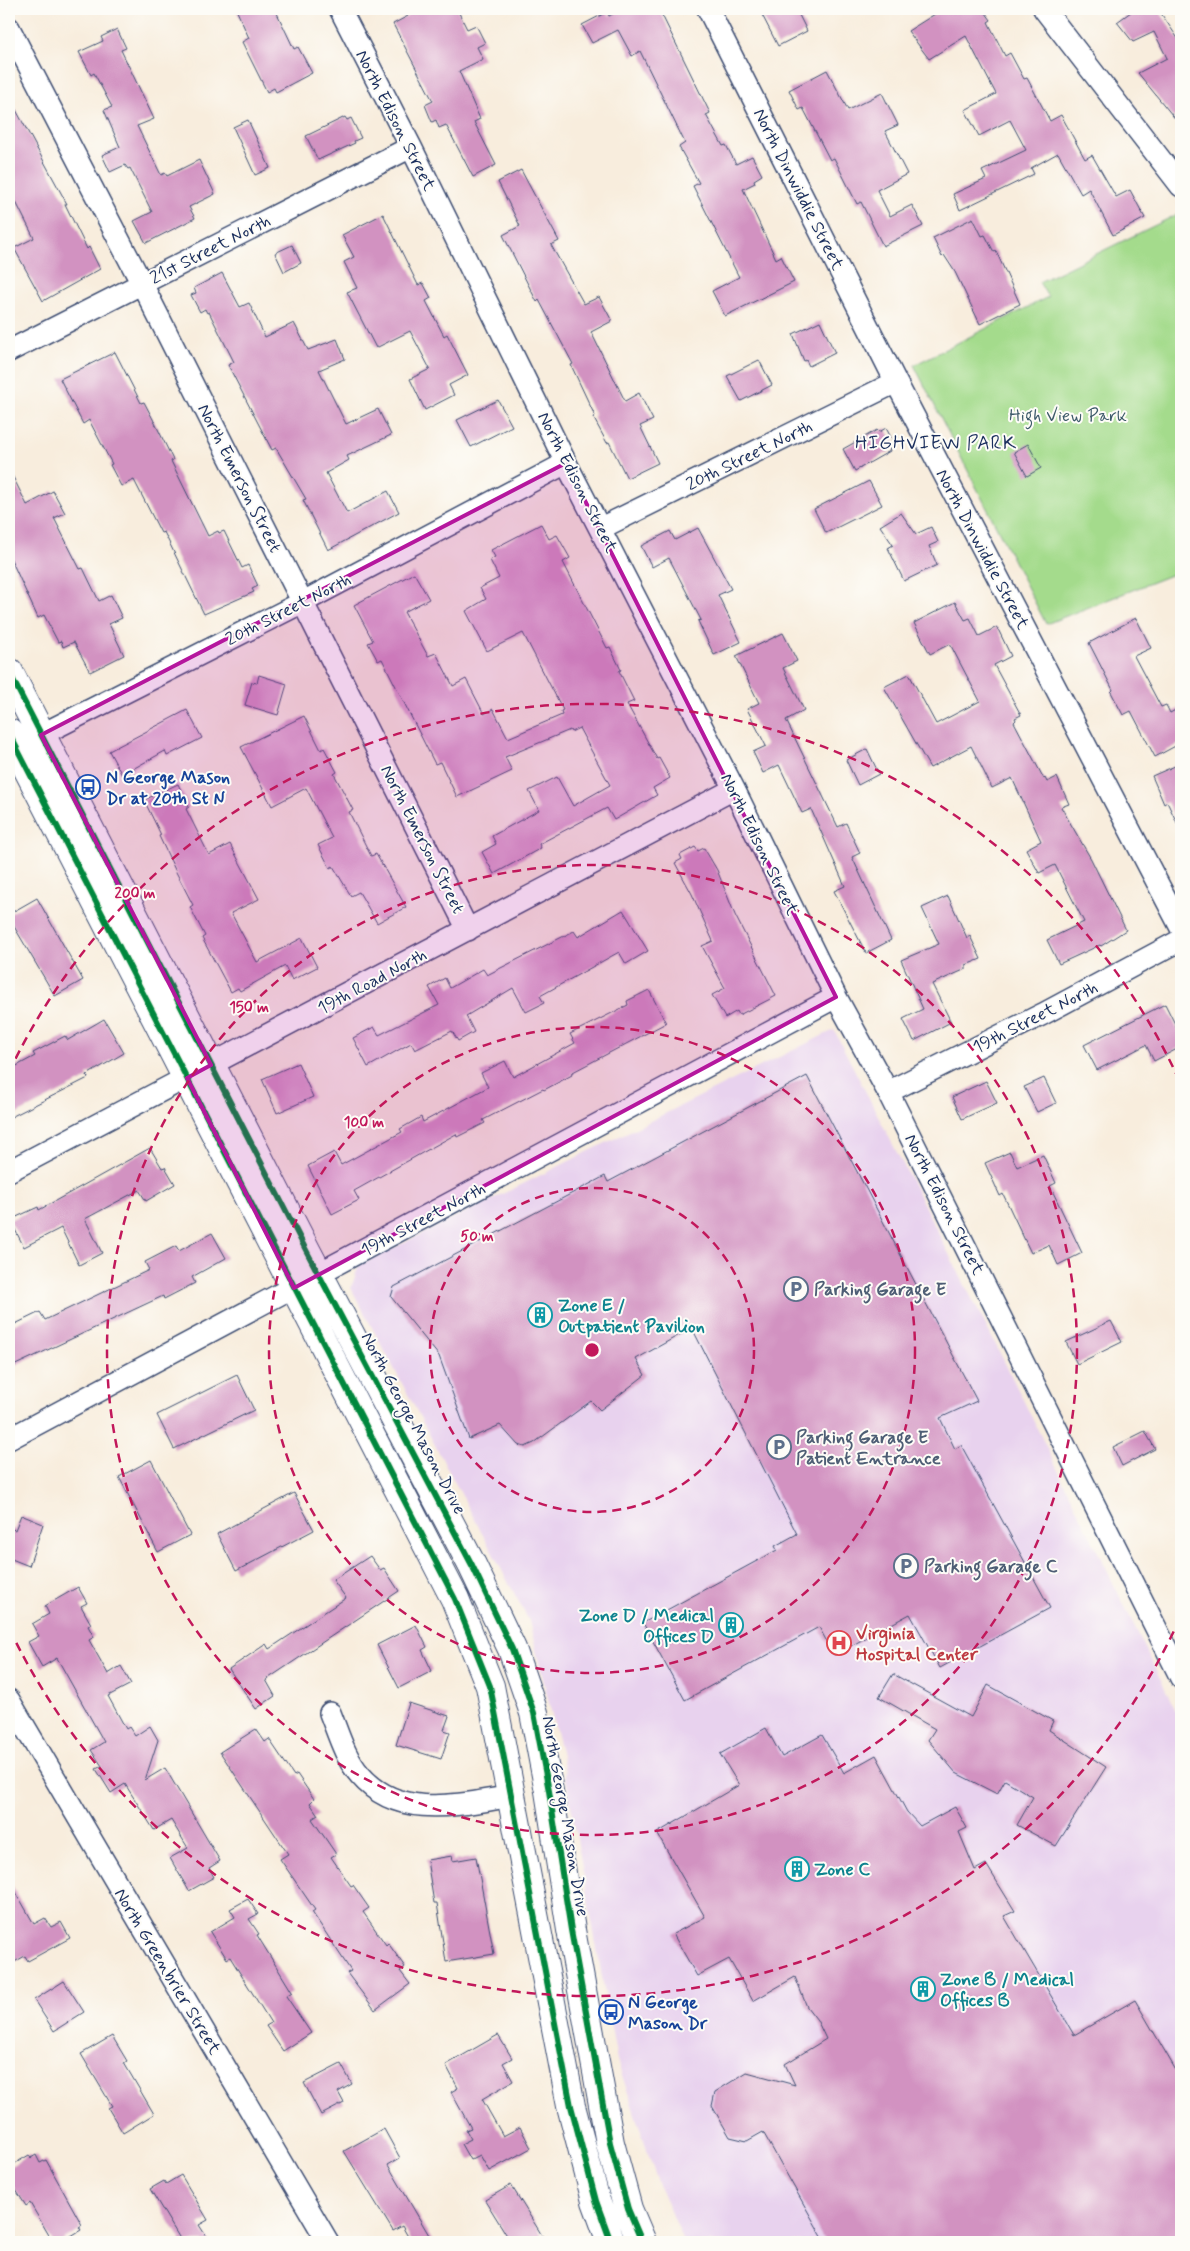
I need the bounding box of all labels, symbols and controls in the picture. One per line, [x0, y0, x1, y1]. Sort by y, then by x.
street label: North Edison Street [349, 46, 441, 195]
street label: North Dinwiddie Street [747, 105, 849, 275]
street label: 21st Street North [146, 209, 275, 291]
street label: North Emerson Street [191, 400, 287, 557]
park label: High View Park [1009, 404, 1127, 430]
street label: North Edison Street [531, 408, 623, 557]
street label: 20th Street North [682, 415, 817, 497]
district label: HIGHVIEW PARK [855, 431, 1017, 456]
street label: North Dinwiddie Street [930, 465, 1035, 634]
street label: 20th Street North [222, 568, 355, 652]
street label: North Emerson Street [374, 761, 470, 918]
place label: N George Mason Dr at 20th St N [106, 766, 230, 811]
street label: North Edison Street [714, 769, 804, 920]
bus stop icon: N George Mason Dr at 20th St N [75, 774, 101, 800]
text: 200 m [115, 884, 156, 904]
street label: 19th Road North [314, 943, 431, 1021]
street label: 19th Street North [969, 976, 1102, 1060]
text: 150 m [229, 998, 269, 1018]
text: 100 m [344, 1113, 384, 1133]
street label: North Edison Street [898, 1130, 990, 1279]
street label: 19th Street North [357, 1177, 490, 1263]
text: 50 m [460, 1227, 494, 1247]
parking icon: Parking Garage E [783, 1276, 809, 1302]
place label: Parking Garage E [814, 1278, 947, 1304]
place label: Zone E / Outpatient Pavilion [558, 1294, 705, 1339]
building icon: Zone E / Outpatient Pavilion [527, 1302, 553, 1328]
street label: North George Mason Drive [354, 1328, 471, 1519]
centre of rings [583, 1341, 601, 1359]
place label: Parking Garage E Patient Entrance [796, 1426, 941, 1471]
parking icon: Parking Garage E Patient Entrance [766, 1434, 792, 1460]
parking icon: Parking Garage C [893, 1553, 919, 1579]
place label: Parking Garage C [924, 1555, 1058, 1581]
place label: Zone D / Medical Offices D [579, 1604, 714, 1649]
building icon: Zone D / Medical Offices D [718, 1612, 744, 1638]
place label: Virginia Hospital Center [856, 1622, 978, 1667]
hospital icon: Virginia Hospital Center [826, 1630, 852, 1656]
street label: North George Mason Drive [535, 1714, 594, 1919]
building icon: Zone C [784, 1856, 810, 1882]
place label: Zone C [814, 1858, 870, 1882]
street label: North Greenbrier Street [108, 1884, 227, 2059]
place label: Zone B / Medical Offices B [940, 1968, 1074, 2013]
building icon: Zone B / Medical Offices B [910, 1976, 936, 2002]
place label: N George Mason Dr [628, 1991, 708, 2036]
bus stop icon: N George Mason Dr [598, 1999, 624, 2025]

